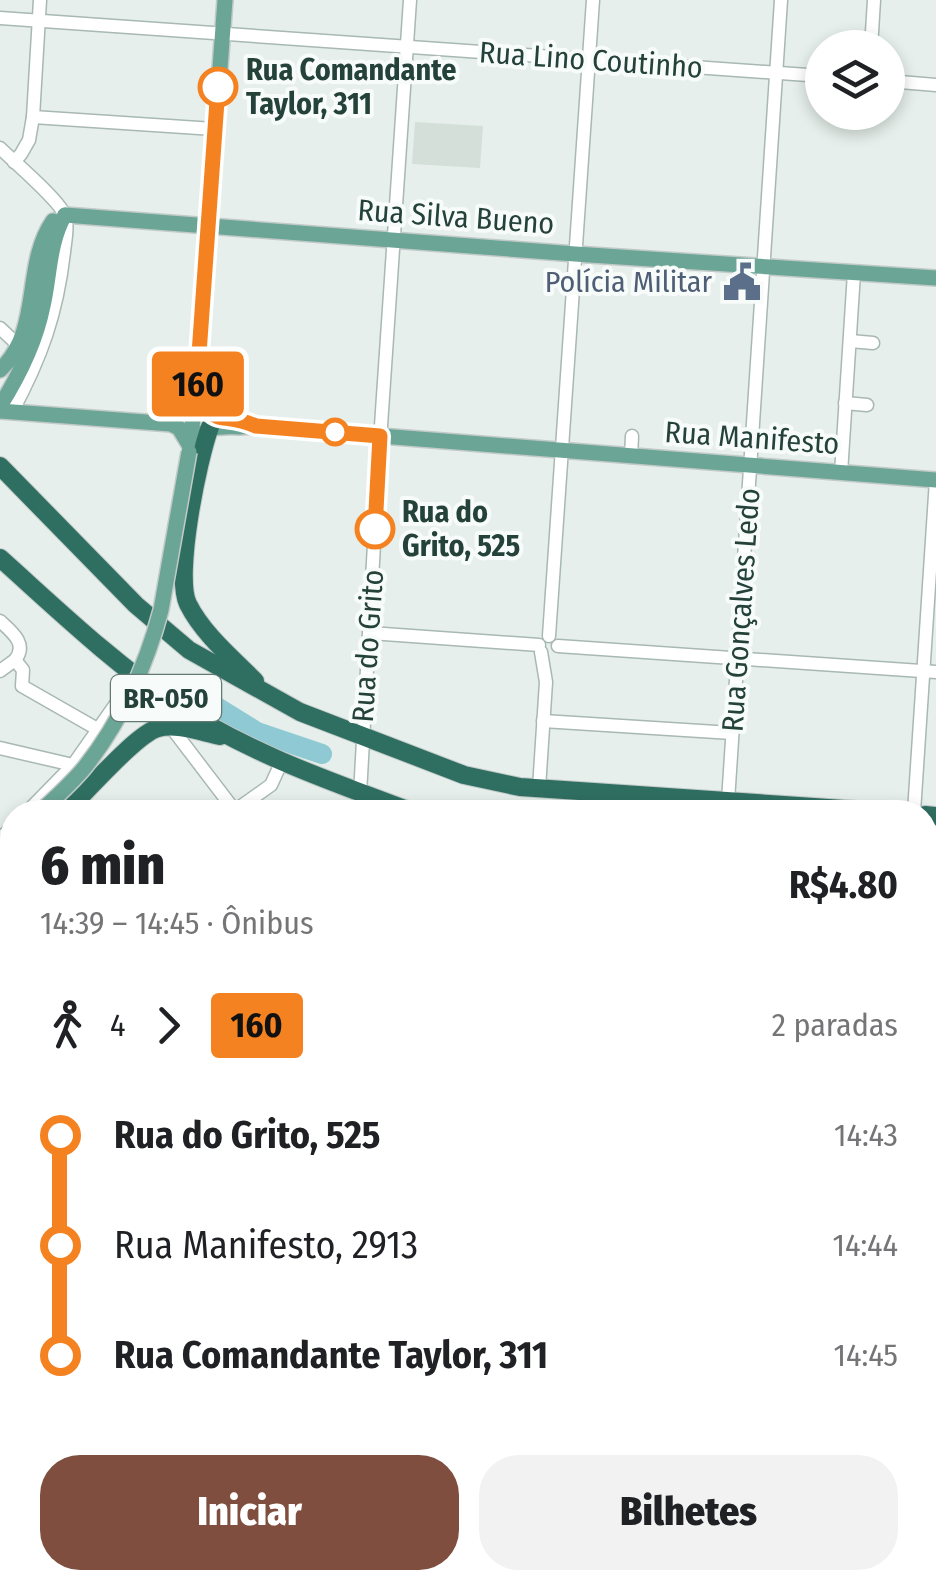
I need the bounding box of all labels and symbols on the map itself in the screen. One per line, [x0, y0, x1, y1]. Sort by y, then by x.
street label: Rua Lino Coutinho [478, 34, 704, 86]
place label: Rua Comandante Taylor, 311 [246, 52, 456, 122]
marker: Rua Comandante Taylor, 311 [199, 68, 237, 106]
street label: Rua Silva Bueno [356, 192, 556, 242]
public building icon: Polícia Militar [721, 261, 763, 303]
place label: Polícia Militar [545, 264, 713, 300]
line badge: 160 [140, 352, 256, 416]
street label: Rua Manifesto [664, 414, 840, 462]
unlabelled marker [322, 419, 348, 445]
street label: Rua Gonçalves Ledo [715, 487, 767, 733]
place label: Rua do Grito, 525 [402, 494, 520, 564]
marker: Rua do Grito, 525 [356, 510, 394, 548]
street label: Rua do Grito [345, 568, 391, 724]
road number: BR-050 [111, 675, 221, 721]

